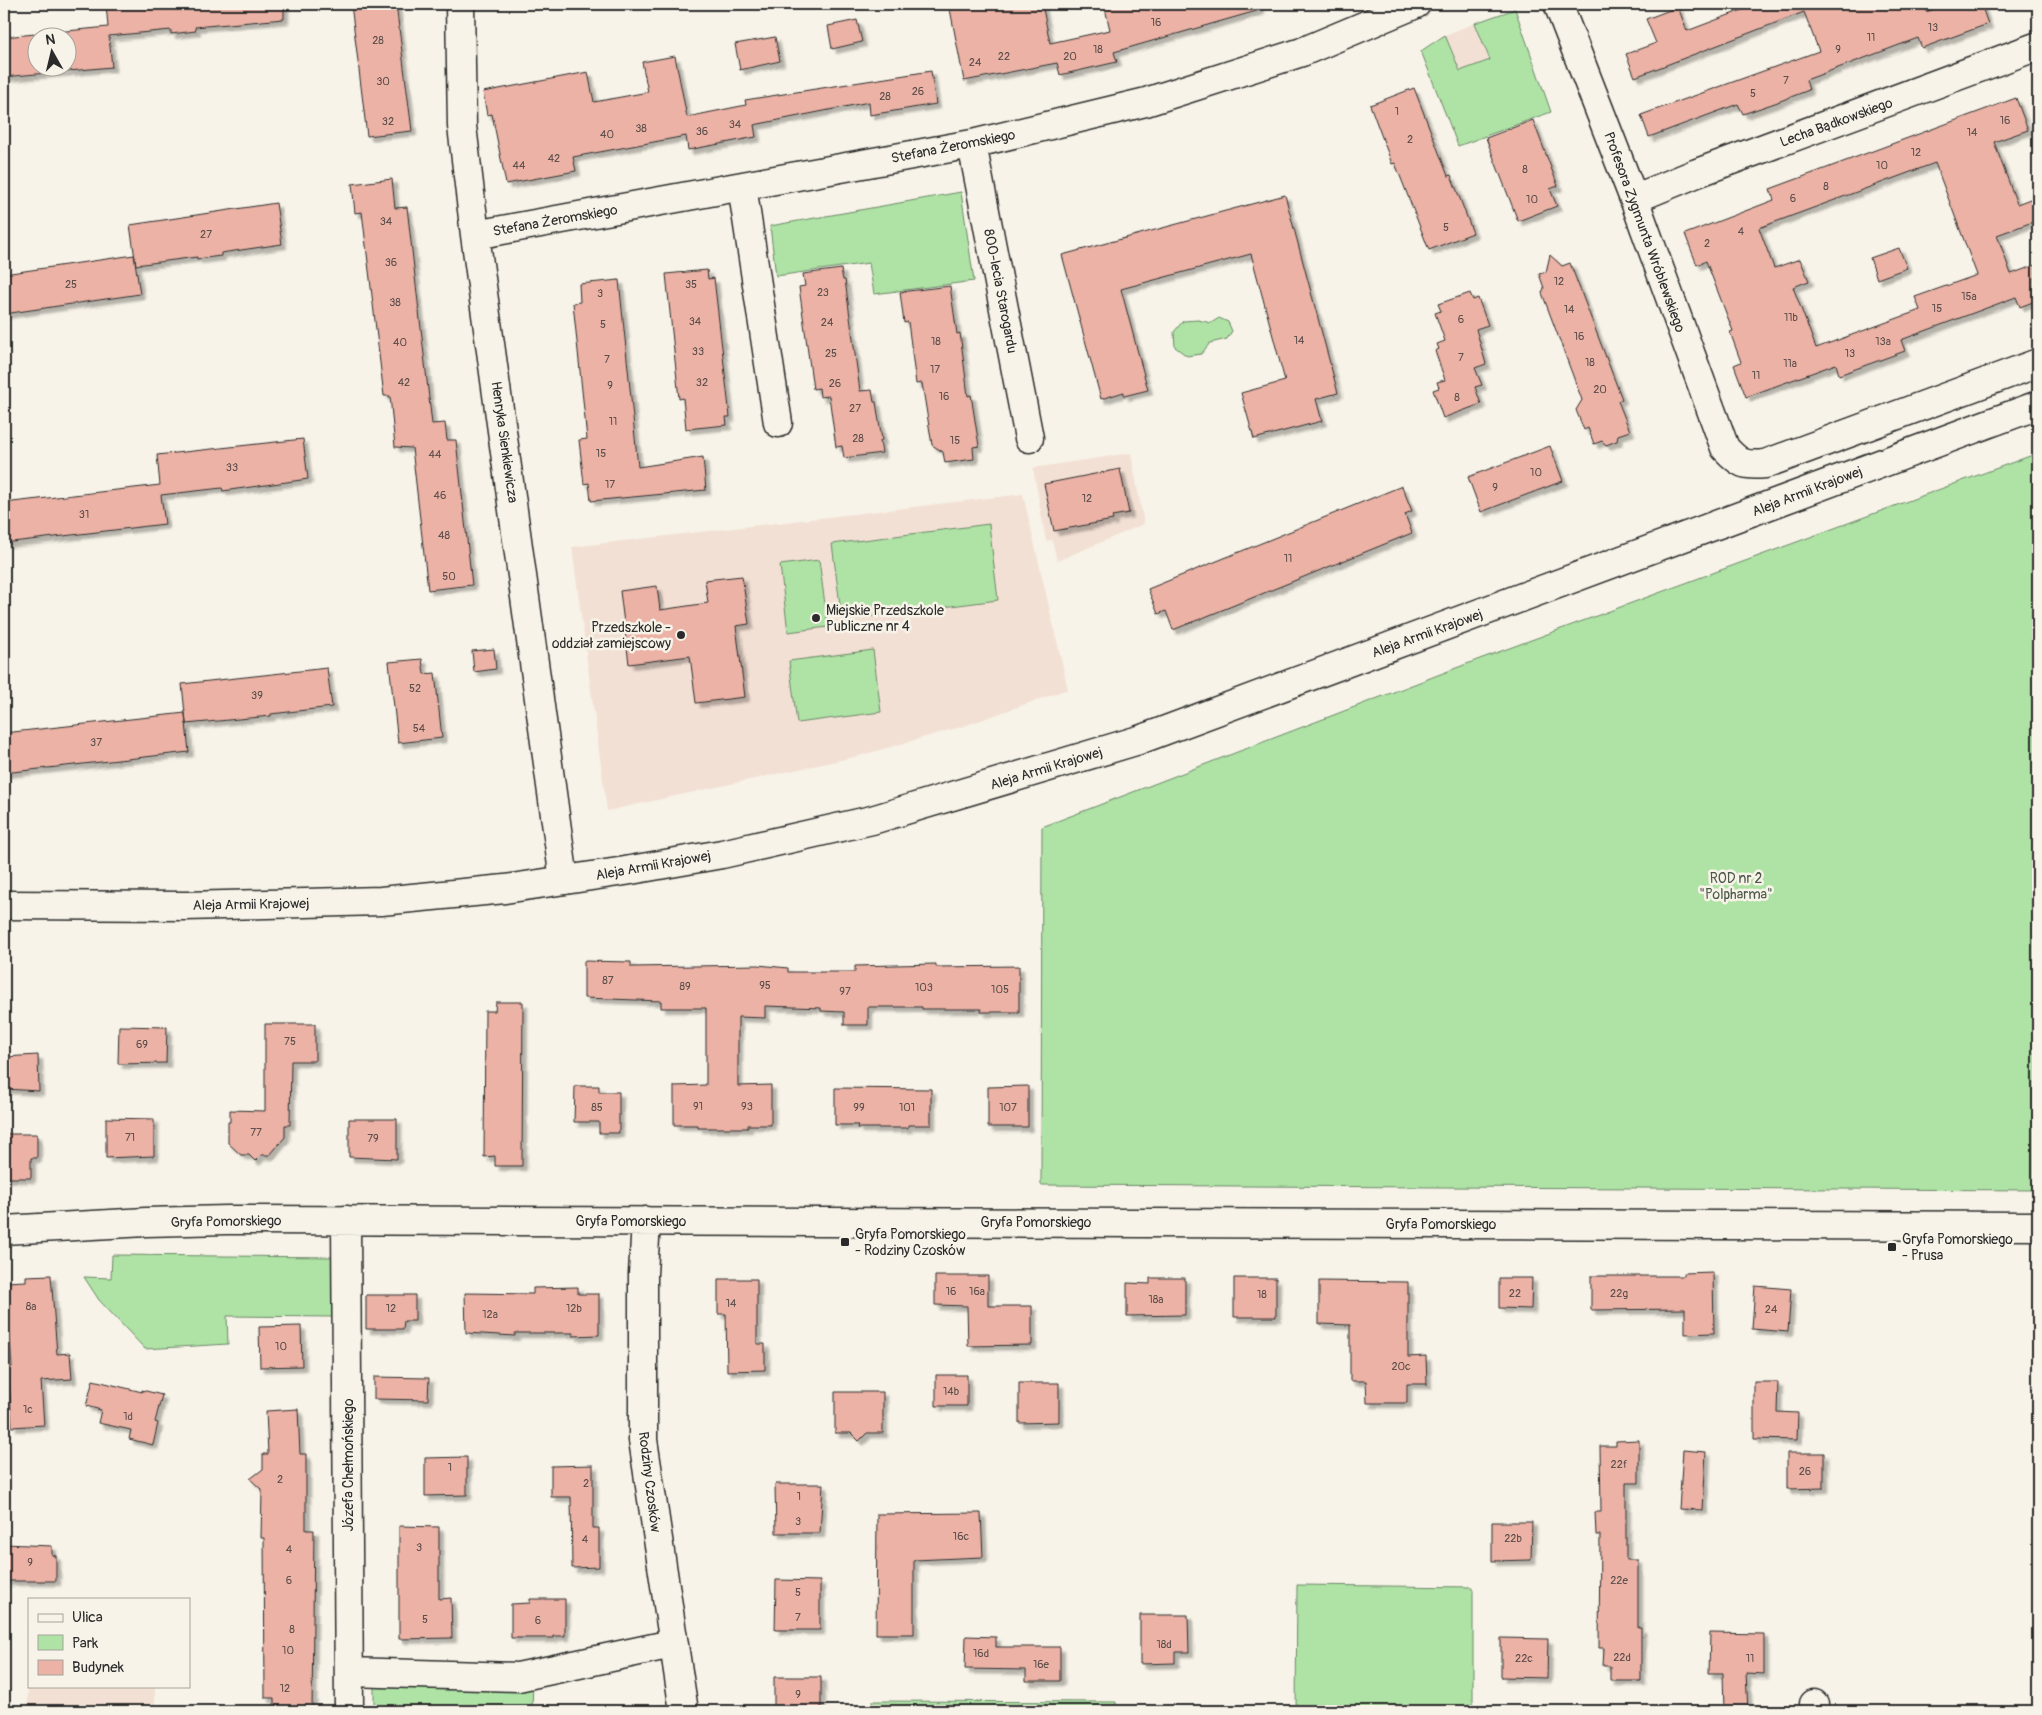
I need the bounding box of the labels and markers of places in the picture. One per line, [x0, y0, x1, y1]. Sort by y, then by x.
place label: Miejskie Przedszkole Publiczne nr 4 [826, 602, 944, 635]
marker: Miejskie Przedszkole Publiczne nr 4 [810, 612, 822, 624]
place label: Przedszkole - oddział zamiejscowy [552, 619, 671, 652]
marker: Przedszkole - oddział zamiejscowy [675, 629, 687, 641]
place label: Gryfa Pomorskiego - Rodziny Czosków [855, 1226, 966, 1259]
place label: Gryfa Pomorskiego - Prusa [1902, 1231, 2013, 1264]
marker: Gryfa Pomorskiego - Rodziny Czosków [839, 1236, 851, 1248]
marker: Gryfa Pomorskiego - Prusa [1886, 1241, 1898, 1253]

